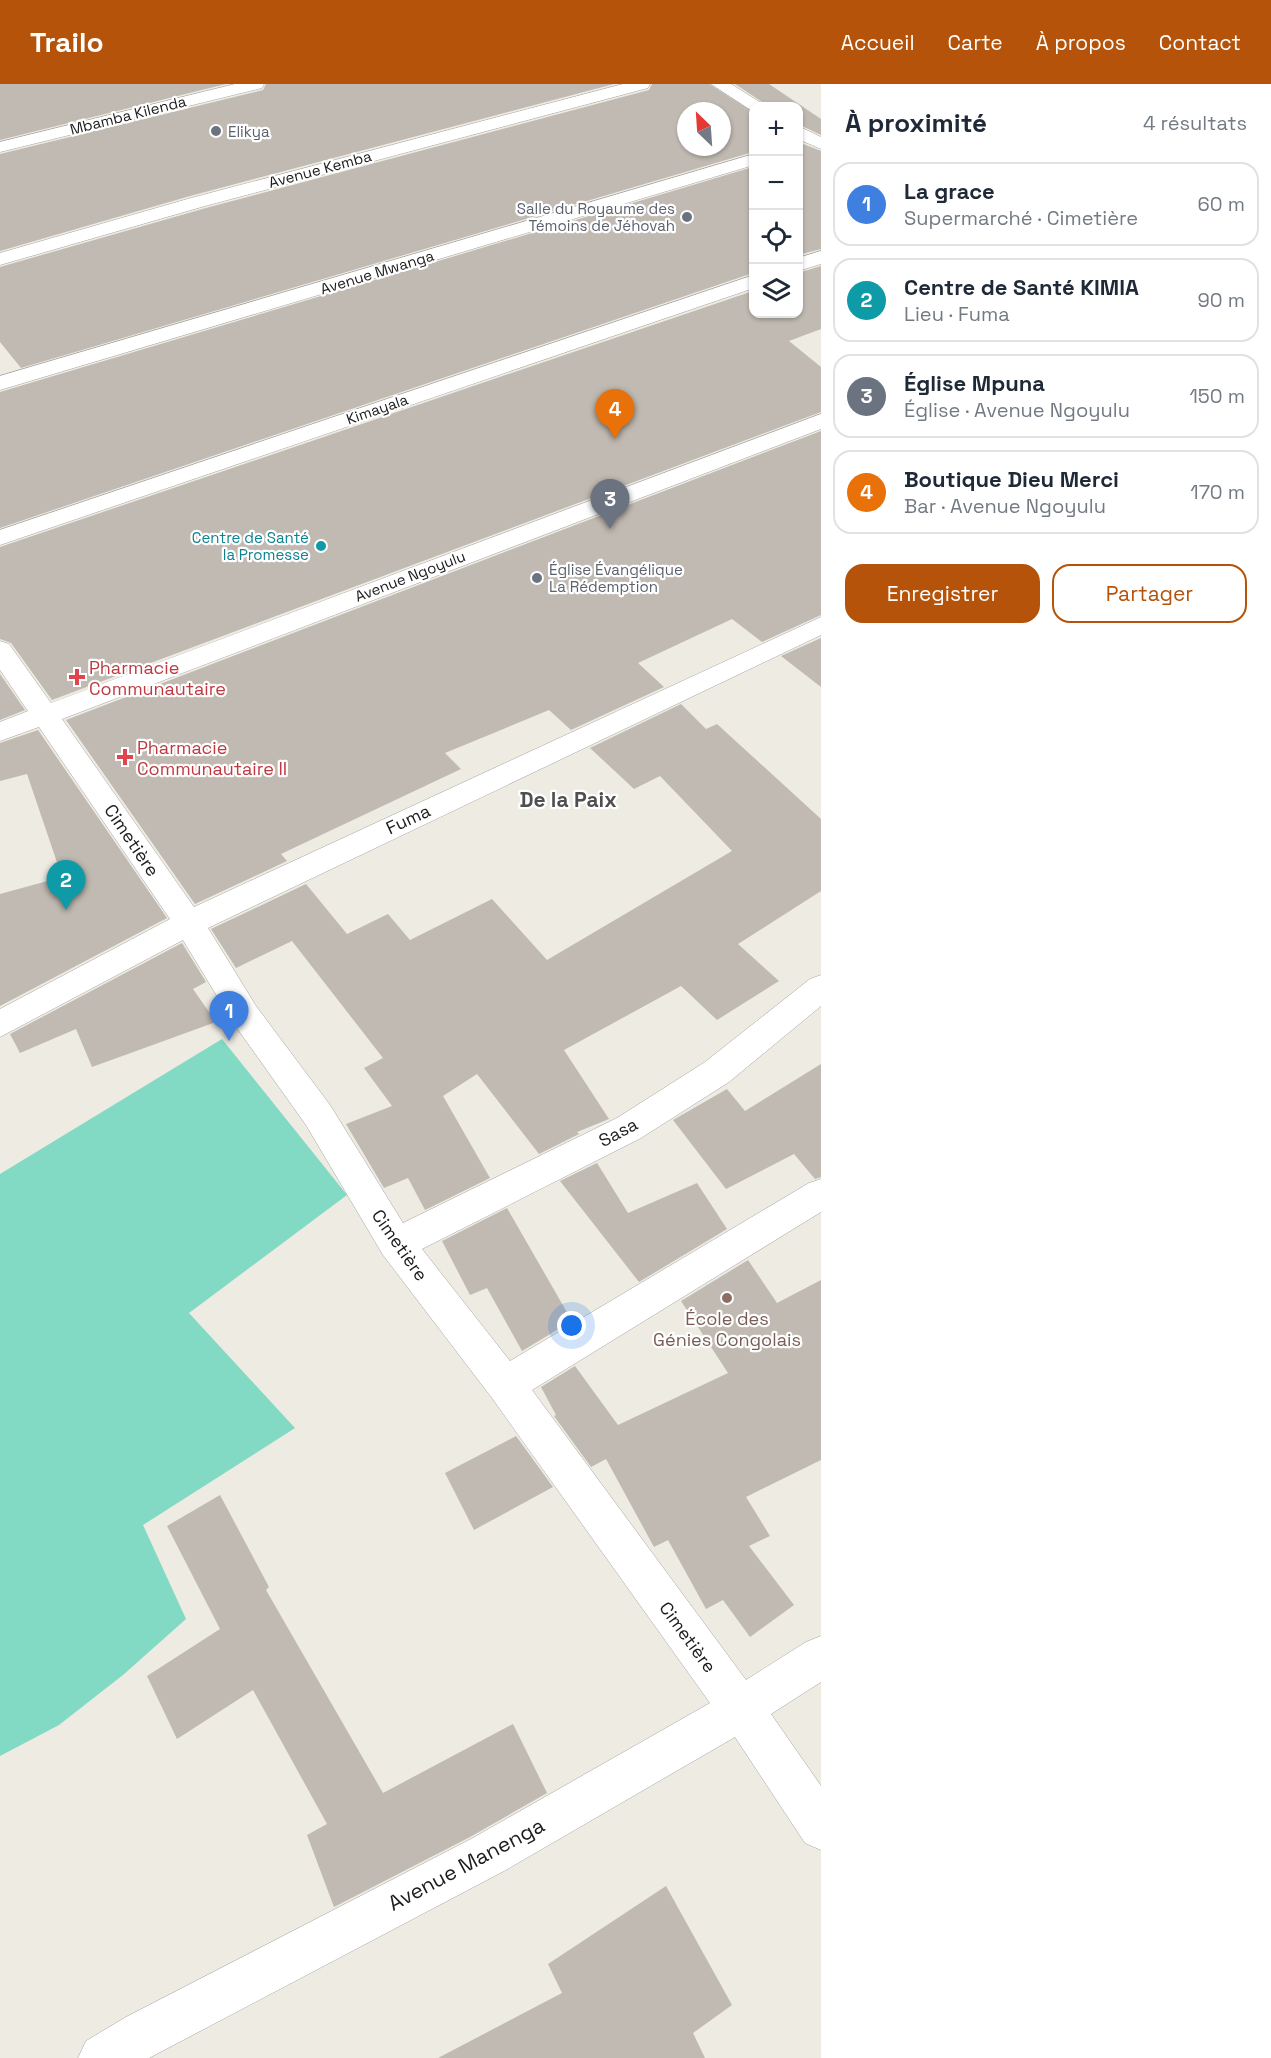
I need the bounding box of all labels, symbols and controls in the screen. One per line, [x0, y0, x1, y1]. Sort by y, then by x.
text: Trailo [30, 24, 104, 60]
text: Accueil [841, 29, 915, 56]
text: Carte [948, 29, 1003, 56]
text: À propos [1036, 29, 1126, 56]
text: Contact [1159, 29, 1241, 56]
street label: Mbamba Kilenda [68, 91, 188, 139]
north arrow [677, 102, 731, 156]
map controls [749, 102, 803, 318]
button: + [749, 102, 803, 156]
text: À proximité [845, 106, 987, 140]
text: 4 résultats [1143, 110, 1247, 136]
place label: Elikya [228, 122, 270, 141]
marker: Elikya [209, 124, 223, 138]
street label: Avenue Kemba [266, 146, 374, 192]
button: − [749, 156, 803, 210]
text: La grace [904, 177, 995, 205]
text: 1 [862, 191, 871, 217]
text: 60 m [1198, 191, 1245, 217]
place label: Salle du Royaume des Témoins de Jéhovah [517, 199, 675, 235]
text: Supermarché · Cimetière [904, 205, 1138, 231]
marker: Salle du Royaume des Témoins de Jéhovah [680, 210, 694, 224]
button: locate [749, 210, 803, 264]
street label: Avenue Mwanga [318, 246, 436, 298]
button: layers [749, 264, 803, 318]
text: Centre de Santé KIMIA [904, 273, 1139, 301]
text: 2 [861, 287, 872, 313]
text: 90 m [1198, 287, 1245, 313]
text: Lieu · Fuma [904, 301, 1010, 327]
text: Église Mpuna [904, 369, 1045, 397]
text: 3 [860, 383, 873, 409]
text: 150 m [1190, 383, 1245, 409]
street label: Kimayala [344, 389, 411, 428]
pin: 4 [596, 390, 634, 439]
text: Église · Avenue Ngoyulu [904, 397, 1130, 423]
text: Boutique Dieu Merci [904, 465, 1119, 493]
text: 4 [860, 479, 873, 505]
text: 170 m [1190, 479, 1245, 505]
pin: 3 [590, 480, 630, 529]
text: Bar · Avenue Ngoyulu [904, 493, 1106, 519]
place label: Centre de Santé la Promesse [192, 528, 309, 564]
marker: Centre de Santé la Promesse [314, 539, 328, 553]
street label: Avenue Ngoyulu [352, 546, 468, 606]
place label: Église Évangélique La Rédemption [549, 560, 683, 596]
button: Enregistrer [845, 564, 1040, 623]
button: Partager [1052, 564, 1247, 623]
marker: Église Évangélique La Rédemption [530, 571, 544, 585]
place label: Pharmacie Communautaire [89, 656, 226, 700]
marker: Pharmacie Communautaire [70, 670, 84, 684]
place label: Pharmacie Communautaire II [137, 736, 287, 780]
marker: Pharmacie Communautaire II [118, 750, 132, 764]
district label: De la Paix [519, 786, 617, 813]
street label: Cimetière [99, 799, 165, 881]
street label: Fuma [382, 799, 434, 839]
pin: 2 [46, 860, 86, 910]
pin: 1 [210, 992, 248, 1041]
street label: Sasa [594, 1112, 642, 1152]
street label: Cimetière [367, 1205, 433, 1285]
marker: École des Génies Congolais [720, 1291, 734, 1305]
place label: École des Génies Congolais [653, 1307, 801, 1351]
your location [557, 1311, 586, 1340]
street label: Cimetière [655, 1597, 721, 1677]
street label: Avenue Manenga [383, 1811, 549, 1917]

